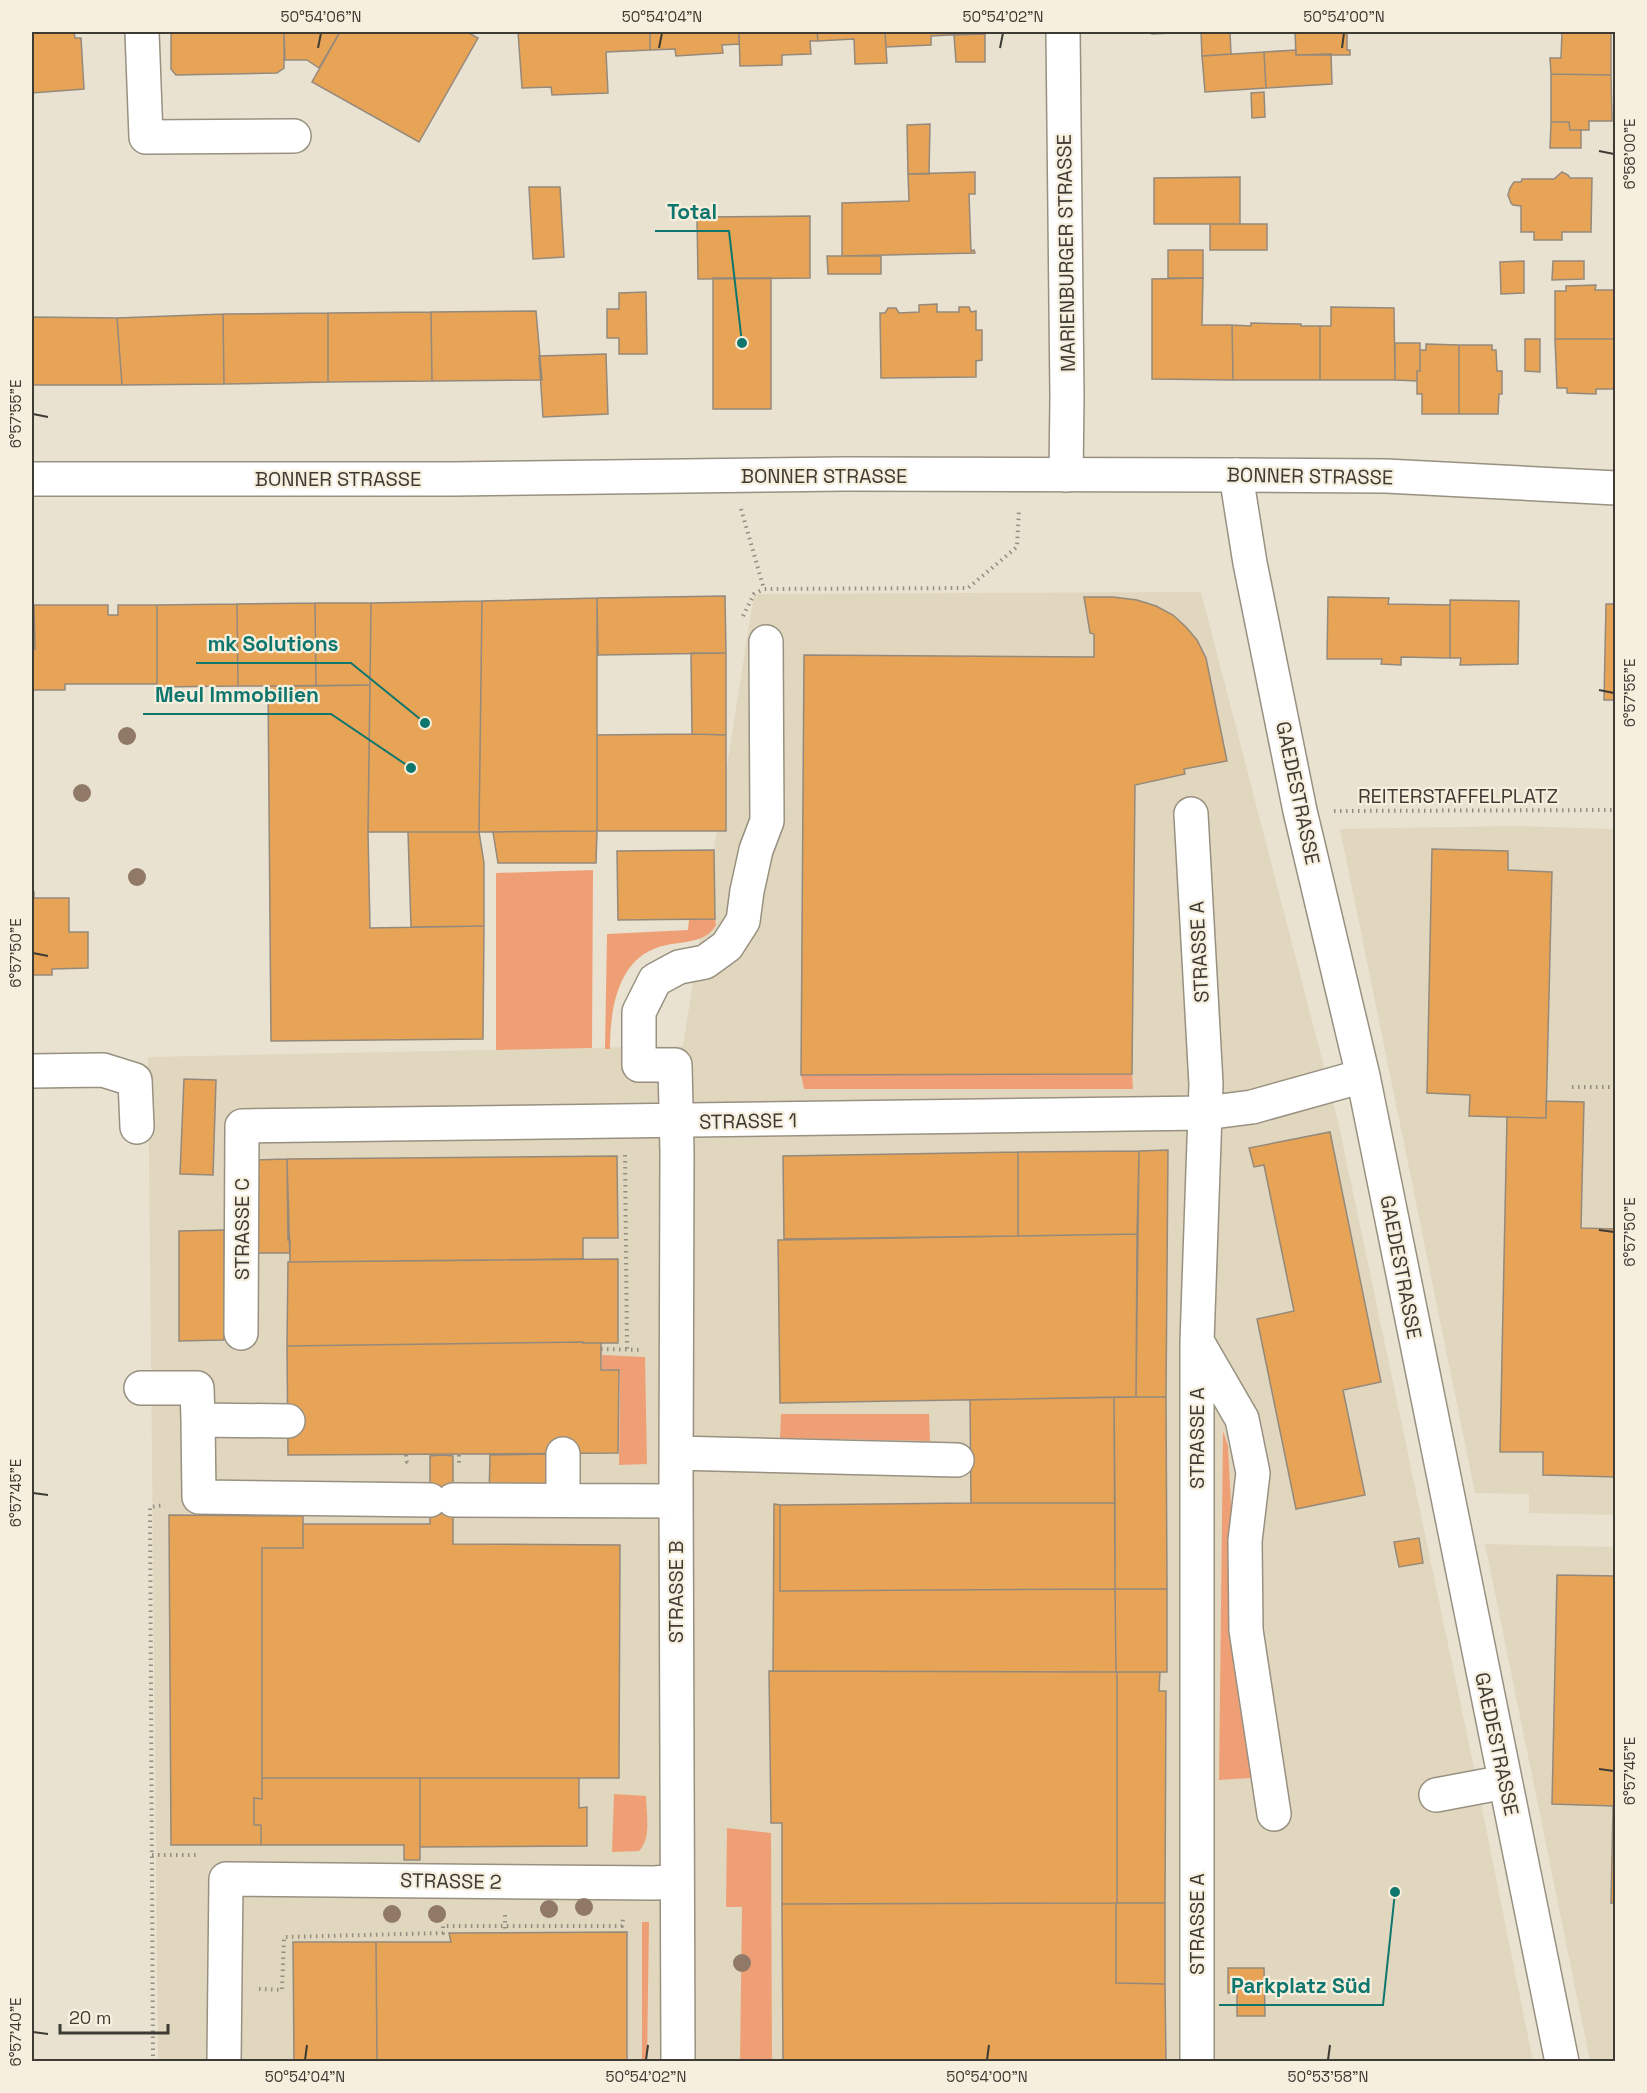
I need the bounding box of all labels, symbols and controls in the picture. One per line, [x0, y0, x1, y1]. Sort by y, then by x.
text: 50°54'06"N [280, 7, 362, 26]
text: 50°54'04"N [622, 7, 702, 26]
text: 50°54'02"N [963, 7, 1043, 26]
text: 50°54'00"N [1303, 7, 1385, 26]
text: 6°58'00"E [1620, 118, 1639, 190]
street label: MARIENBURGER STRASSE [1051, 134, 1081, 372]
callout: Total [655, 192, 729, 231]
text: Total [667, 198, 717, 225]
text: 6°57'55"E [6, 380, 25, 448]
street label: BONNER STRASSE [1227, 462, 1393, 490]
street label: BONNER STRASSE [741, 463, 907, 489]
street label: BONNER STRASSE [255, 466, 421, 492]
callout: mk Solutions [196, 624, 351, 663]
text: mk Solutions [207, 630, 339, 657]
text: 6°57'55"E [1620, 659, 1639, 727]
callout: Meul Immobilien [143, 675, 331, 714]
text: Meul Immobilien [155, 681, 319, 708]
street label: GAEDESTRASSE [1270, 719, 1326, 867]
street label: REITERSTAFFELPLATZ [1358, 783, 1558, 809]
street label: STRASSE A [1183, 900, 1215, 1004]
text: 6°57'50"E [6, 918, 25, 988]
street label: STRASSE 1 [699, 1107, 797, 1135]
street label: STRASSE C [229, 1178, 255, 1280]
street label: GAEDESTRASSE [1374, 1193, 1428, 1341]
text: 6°57'50"E [1620, 1197, 1639, 1267]
street label: STRASSE A [1184, 1387, 1210, 1489]
text: 6°57'45"E [6, 1459, 25, 1527]
street label: STRASSE B [663, 1541, 689, 1643]
street label: GAEDESTRASSE [1469, 1670, 1525, 1818]
text: 6°57'45"E [1620, 1737, 1639, 1805]
street label: STRASSE 2 [400, 1867, 502, 1895]
street label: STRASSE A [1184, 1873, 1210, 1975]
callout: Parkplatz Süd [1219, 1966, 1383, 2005]
text: Parkplatz Süd [1231, 1972, 1371, 1999]
text: 6°57'40"E [6, 1997, 25, 2067]
scale bar [60, 1997, 168, 2035]
text: 20 m [69, 2006, 112, 2029]
text: 50°54'04"N [265, 2067, 345, 2086]
text: 50°54'02"N [606, 2067, 686, 2086]
text: 50°54'00"N [946, 2067, 1028, 2086]
text: 50°53'58"N [1288, 2067, 1368, 2086]

